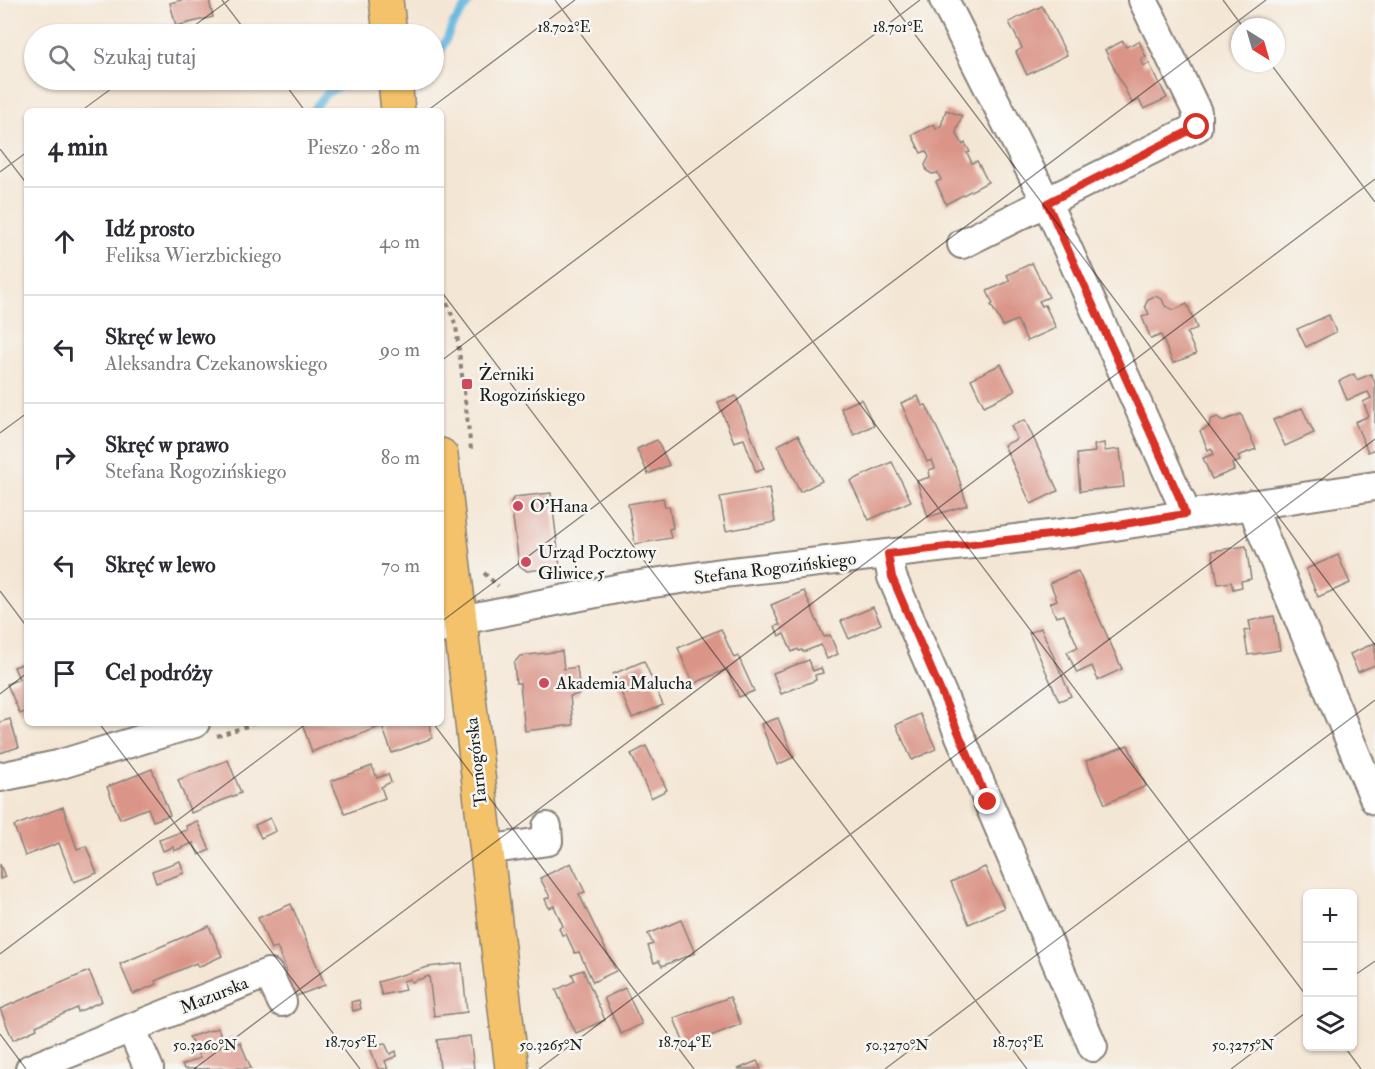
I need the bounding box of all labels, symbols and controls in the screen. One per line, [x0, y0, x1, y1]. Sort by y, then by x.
text: 18.702°E [538, 18, 591, 37]
text: 18.701°E [873, 18, 923, 37]
north arrow [1231, 18, 1285, 72]
search box [24, 24, 444, 90]
icon: search [45, 41, 78, 74]
text: Szukaj tutaj [93, 43, 196, 71]
route start [1183, 113, 1209, 139]
text: 4 min [48, 131, 108, 163]
text: Pieszo · 280 m [307, 135, 420, 160]
text: Idź prosto [105, 215, 195, 243]
icon: ahead [48, 225, 81, 258]
text: 40 m [379, 229, 420, 254]
text: Feliksa Wierzbickiego [105, 243, 281, 268]
text: Skręć w lewo [105, 323, 216, 351]
icon: left [48, 333, 81, 366]
text: 90 m [380, 337, 420, 362]
text: Aleksandra Czekanowskiego [105, 351, 327, 376]
place label: Żerniki Rogozińskiego [479, 362, 586, 407]
marker: Żerniki Rogozińskiego [460, 377, 474, 391]
text: Skręć w prawo [105, 431, 229, 459]
icon: right [48, 441, 81, 474]
text: 80 m [381, 445, 420, 470]
text: Stefana Rogozińskiego [105, 459, 286, 484]
place label: O'Hana [530, 495, 589, 518]
marker: O'Hana [511, 499, 525, 513]
place label: Urząd Pocztowy Gliwice 5 [538, 541, 657, 585]
street label: Stefana Rogozińskiego [693, 547, 858, 590]
icon: left [48, 549, 81, 582]
text: Skręć w lewo [105, 551, 216, 579]
text: 70 m [381, 553, 420, 578]
marker: Urząd Pocztowy Gliwice 5 [519, 555, 533, 569]
icon: arrive [48, 657, 81, 690]
text: Cel podróży [105, 659, 212, 687]
place label: Akademia Malucha [555, 672, 693, 695]
marker: Akademia Malucha [537, 676, 551, 690]
street label: Tarnogórska [460, 716, 493, 808]
route end [974, 788, 1000, 814]
map controls [1303, 889, 1357, 1051]
button: + [1303, 889, 1357, 943]
button: − [1303, 943, 1357, 997]
street label: Mazurska [177, 971, 252, 1020]
button: layers [1303, 997, 1357, 1051]
text: 18.705°E [325, 1033, 377, 1052]
text: 18.704°E [658, 1033, 712, 1052]
text: 18.703°E [992, 1033, 1044, 1052]
text: 50.3260°N [173, 1036, 238, 1055]
text: 50.3265°N [519, 1036, 583, 1055]
text: 50.3270°N [865, 1036, 929, 1055]
text: 50.3275°N [1212, 1036, 1275, 1055]

